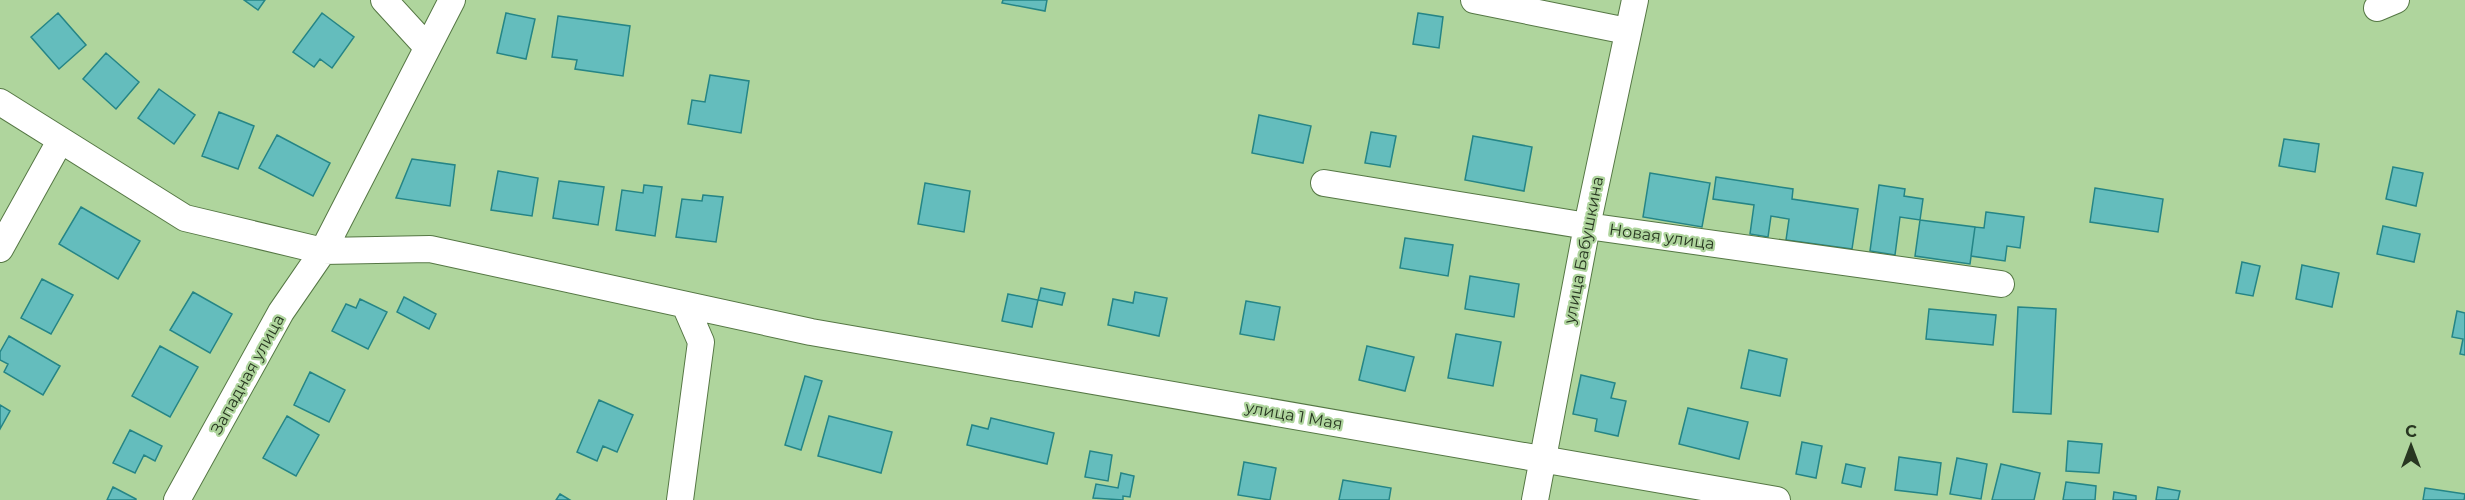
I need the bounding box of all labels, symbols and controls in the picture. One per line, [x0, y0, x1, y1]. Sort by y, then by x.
street label: улица Бабушкина [1560, 175, 1607, 326]
street label: Новая улица [1608, 220, 1716, 253]
street label: Западная улица [207, 311, 288, 437]
street label: улица 1 Мая [1243, 397, 1344, 433]
north arrow [2381, 416, 2441, 476]
text: С [2405, 422, 2417, 441]

